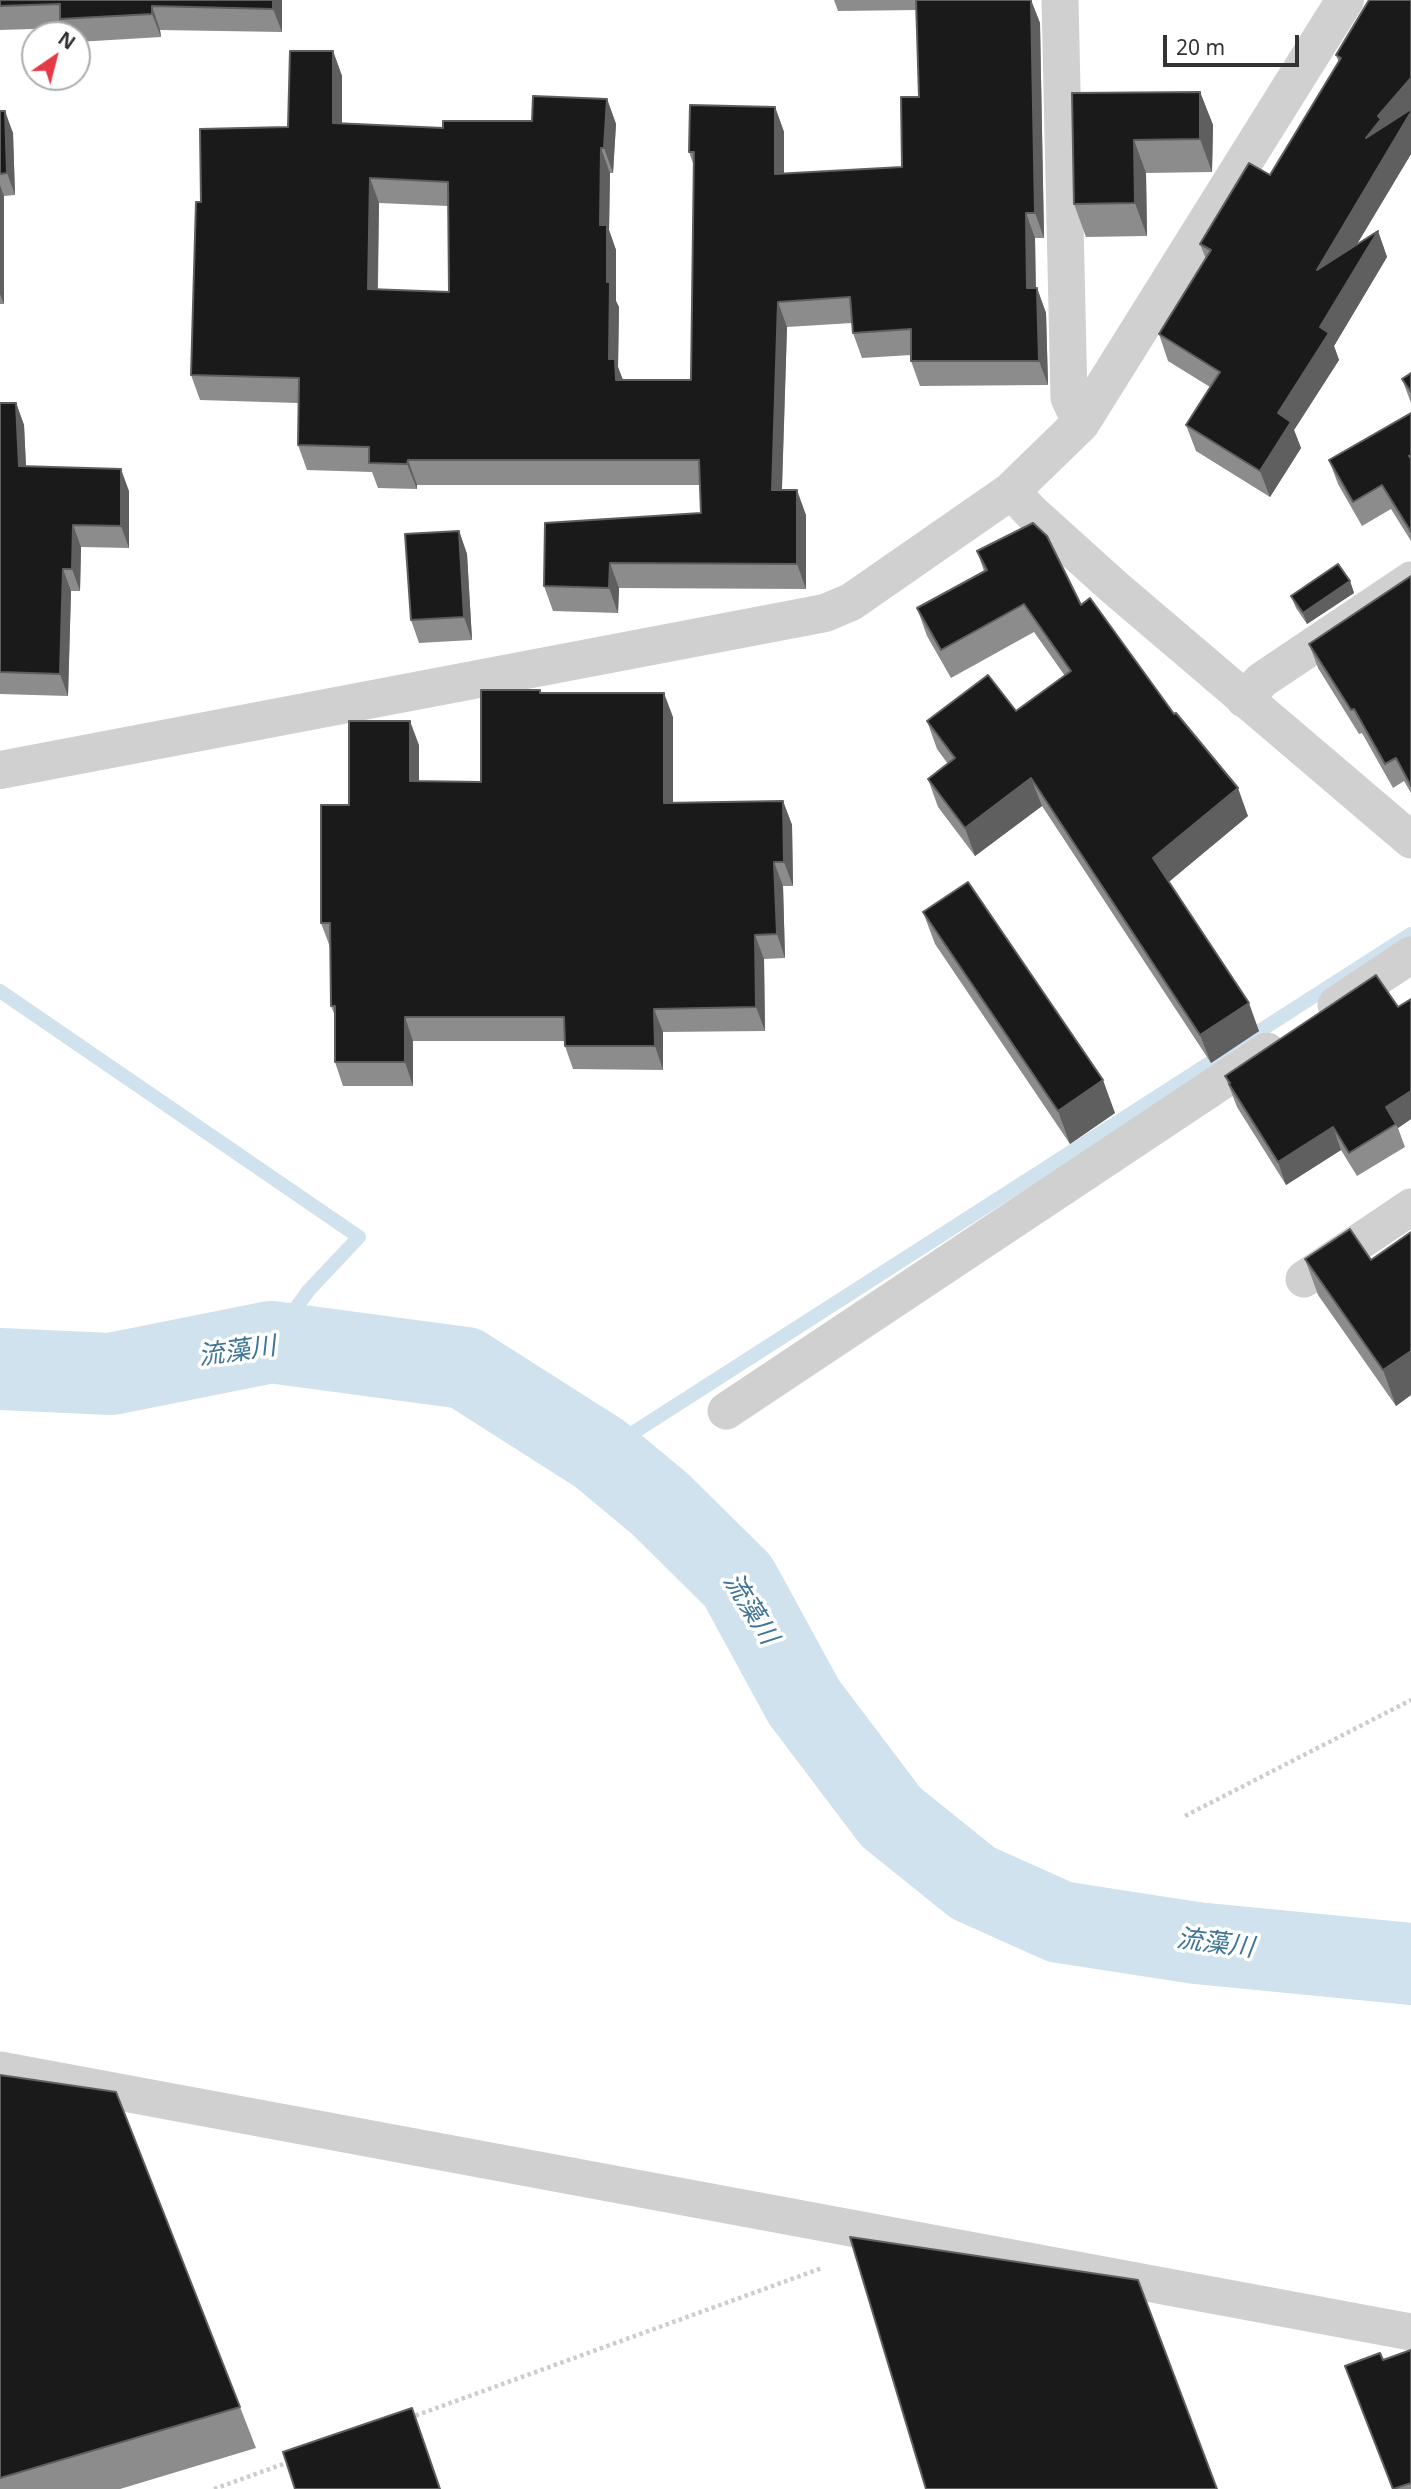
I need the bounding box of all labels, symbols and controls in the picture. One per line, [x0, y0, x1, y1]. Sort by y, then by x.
north arrow [21, 21, 91, 91]
scale bar [1166, 21, 1302, 65]
text: N [53, 25, 81, 56]
text: 20 m [1176, 33, 1225, 61]
water label: 流藻川 [196, 1331, 278, 1373]
water label: 流藻川 [716, 1568, 784, 1650]
water label: 流藻川 [1174, 1924, 1256, 1964]

